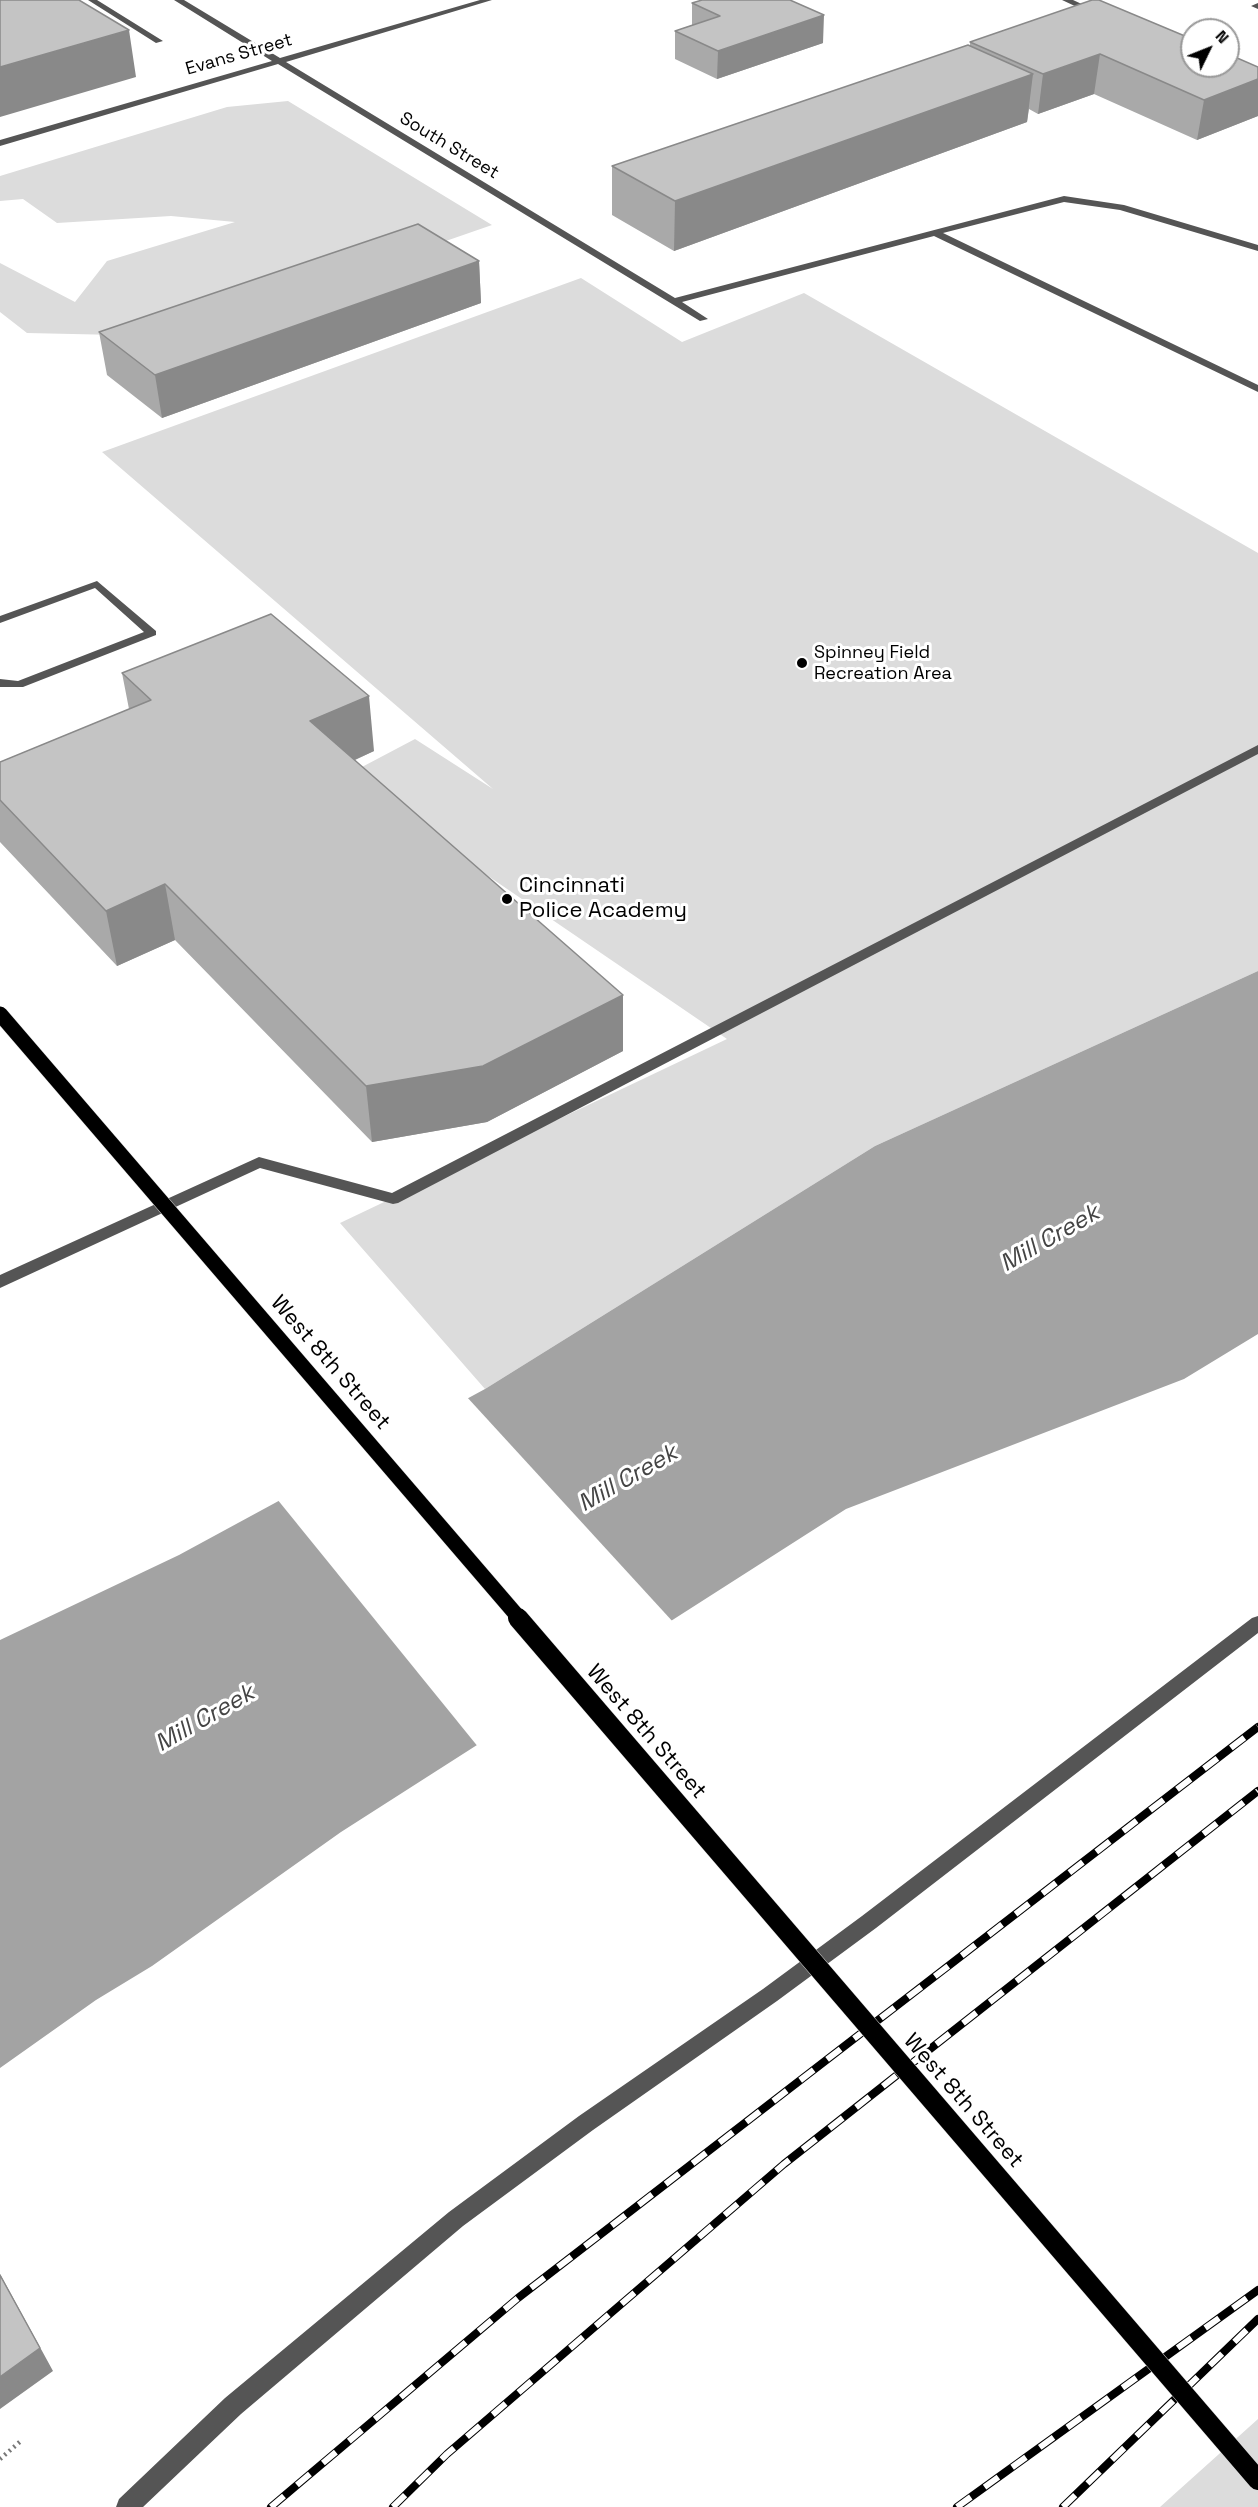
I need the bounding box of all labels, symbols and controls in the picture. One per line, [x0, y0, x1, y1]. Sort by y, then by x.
north arrow [1180, 18, 1240, 78]
text: N [1211, 26, 1233, 48]
street label: Evans Street [183, 29, 295, 81]
street label: South Street [395, 108, 503, 184]
place label: Spinney Field Recreation Area [814, 642, 952, 684]
marker: Spinney Field Recreation Area [795, 656, 809, 670]
place label: Cincinnati Police Academy [519, 873, 687, 924]
marker: Cincinnati Police Academy [500, 892, 514, 906]
water label: Mill Creek [995, 1199, 1105, 1279]
street label: West 8th Street [265, 1290, 395, 1436]
water label: Mill Creek [573, 1439, 683, 1519]
street label: West 8th Street [581, 1659, 711, 1805]
water label: Mill Creek [150, 1679, 260, 1759]
street label: West 8th Street [898, 2028, 1028, 2174]

